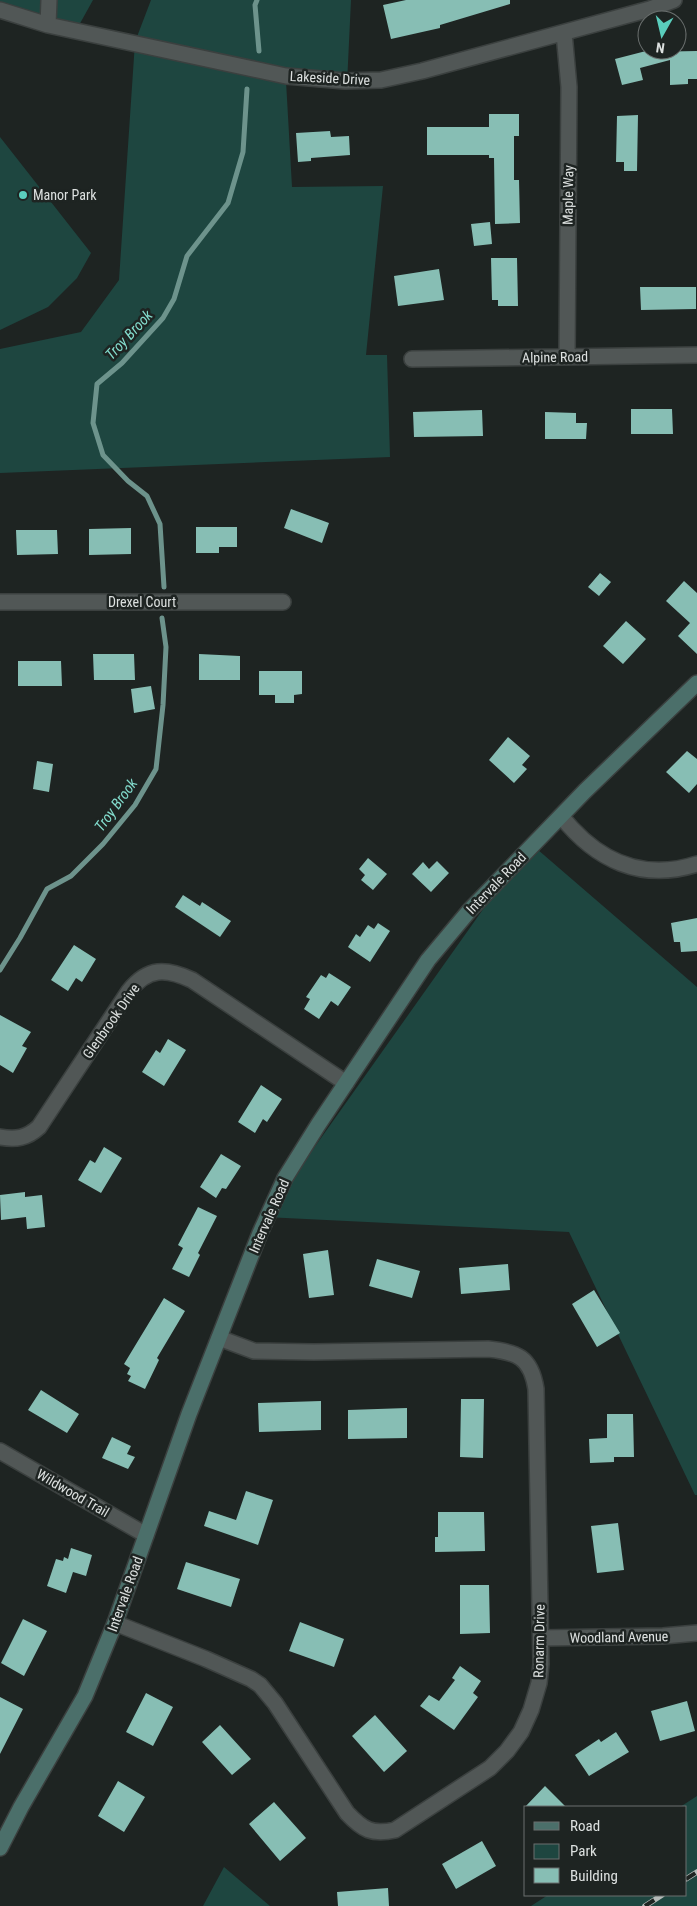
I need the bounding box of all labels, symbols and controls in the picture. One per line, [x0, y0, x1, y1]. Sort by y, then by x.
north arrow [637, 10, 687, 60]
text: N [655, 39, 666, 56]
street label: Lakeside Drive [289, 68, 371, 88]
street label: Maple Way [559, 165, 577, 225]
place label: Manor Park [33, 187, 97, 203]
marker: Manor Park [17, 189, 29, 201]
water label: Troy Brook [101, 306, 157, 364]
street label: Alpine Road [522, 348, 588, 366]
street label: Drexel Court [108, 594, 176, 610]
water label: Troy Brook [91, 775, 142, 835]
street label: Intervale Road [463, 849, 529, 917]
street label: Glenbrook Drive [79, 980, 143, 1061]
street label: Intervale Road [246, 1177, 292, 1255]
street label: Wildwood Trail [34, 1466, 112, 1520]
street label: Intervale Road [104, 1554, 146, 1634]
street label: Ronarm Drive [530, 1603, 548, 1678]
street label: Woodland Avenue [570, 1628, 669, 1646]
legend [524, 1806, 687, 1896]
text: Road [570, 1817, 600, 1835]
text: Park [570, 1842, 597, 1860]
text: Building [570, 1867, 618, 1885]

